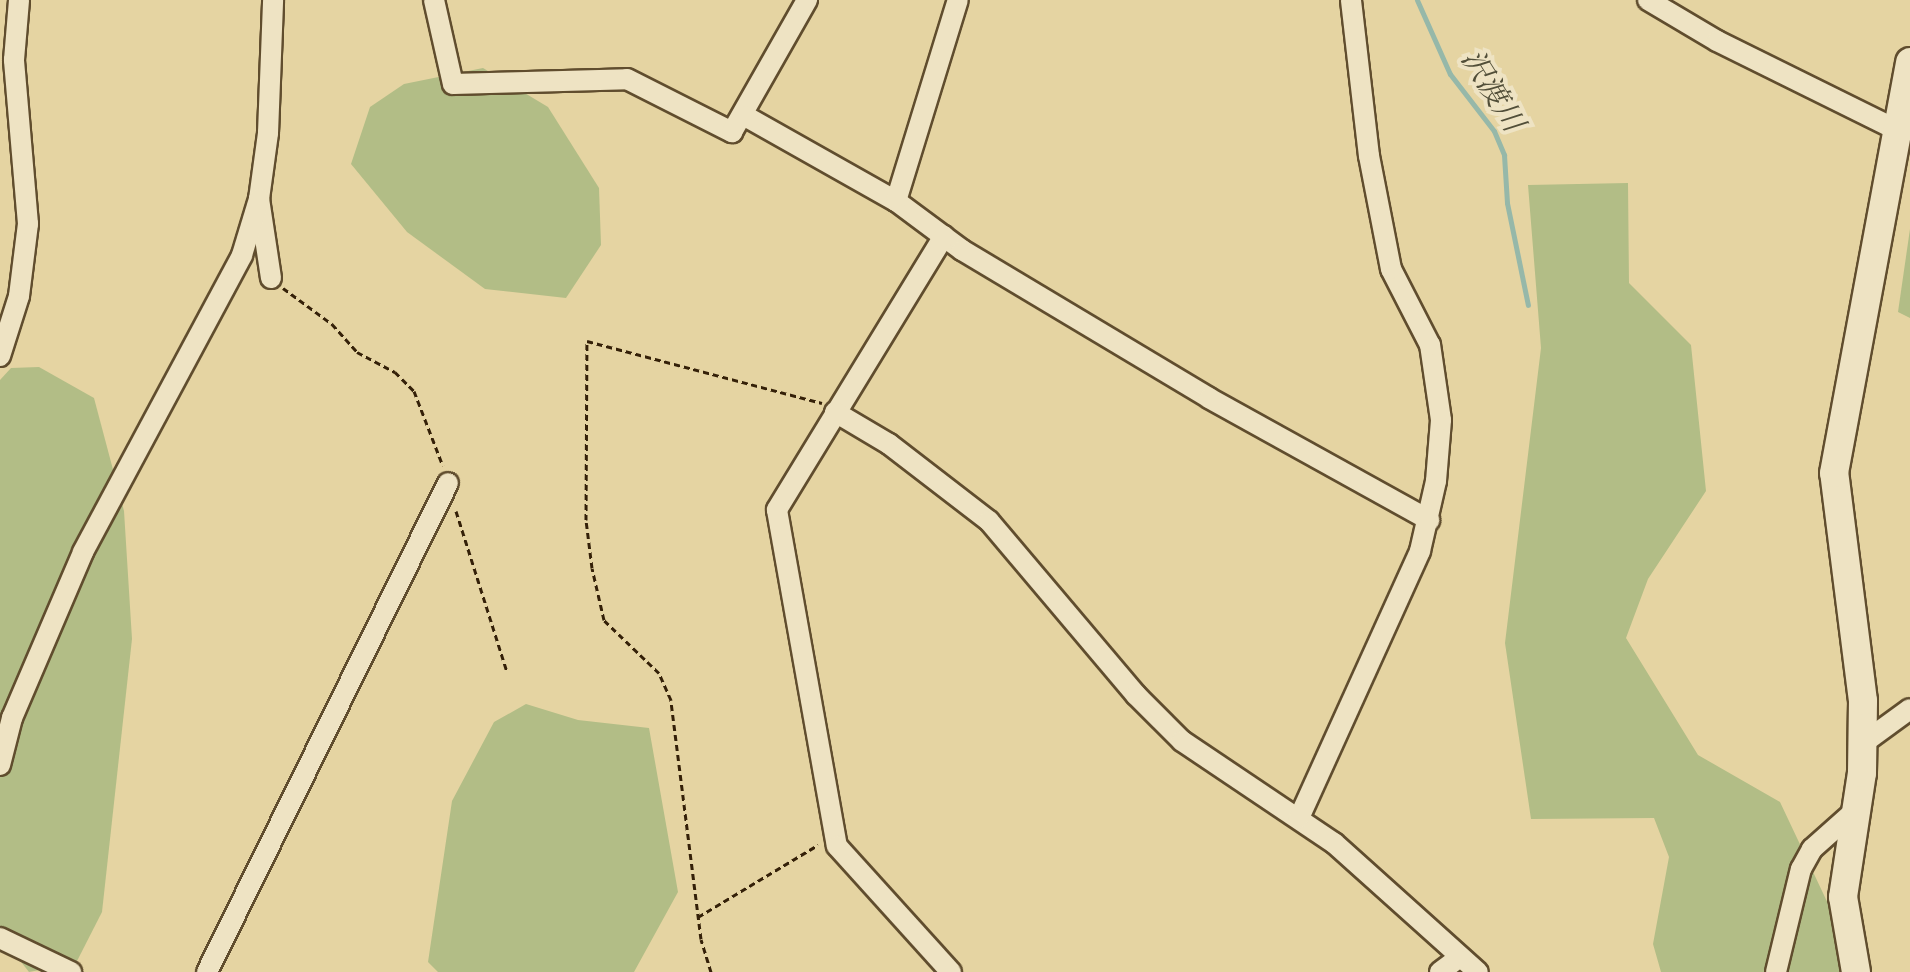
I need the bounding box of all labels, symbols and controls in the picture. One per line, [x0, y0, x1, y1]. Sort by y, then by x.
water label: 沢渡川 [1451, 44, 1529, 140]

